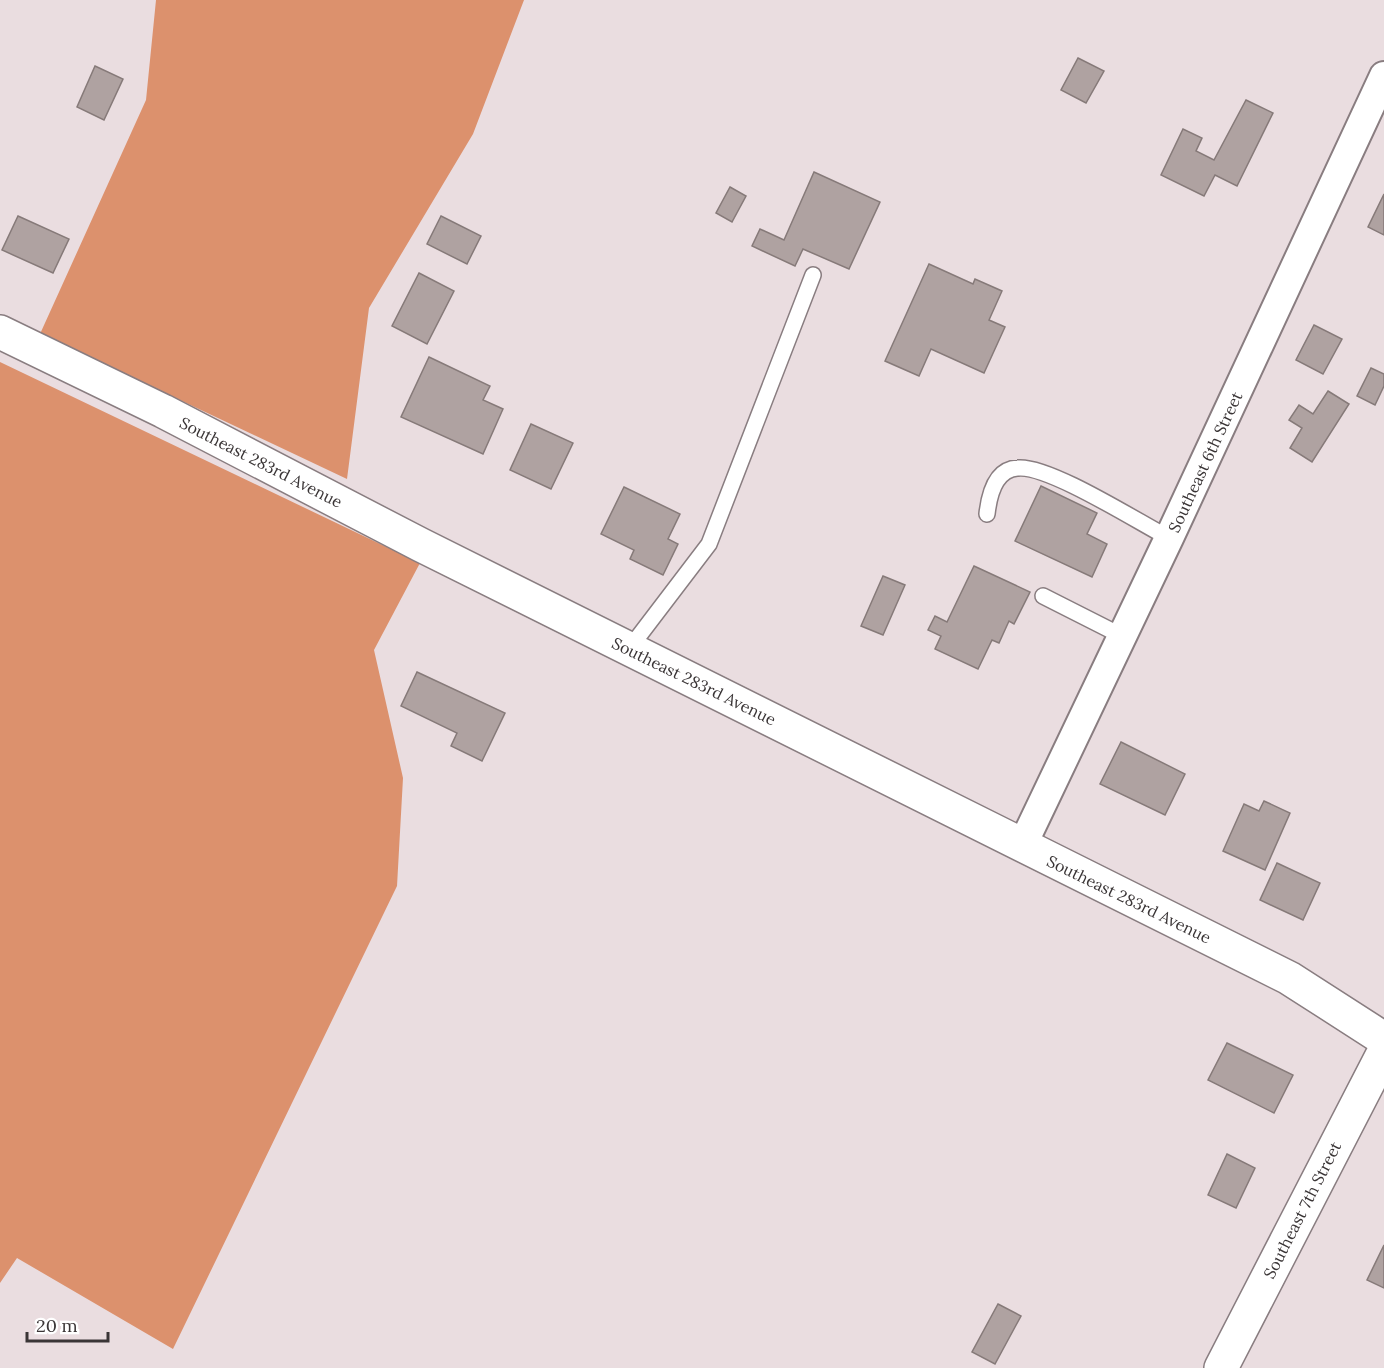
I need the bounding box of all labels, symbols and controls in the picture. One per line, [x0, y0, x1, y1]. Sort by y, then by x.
street label: Southeast 6th Street [1164, 388, 1247, 536]
street label: Southeast 283rd Avenue [176, 412, 346, 512]
street label: Southeast 283rd Avenue [609, 633, 780, 730]
street label: Southeast 283rd Avenue [1044, 851, 1215, 948]
street label: Southeast 7th Street [1259, 1137, 1346, 1282]
scale bar [27, 1305, 108, 1343]
text: 20 m [36, 1314, 78, 1337]

